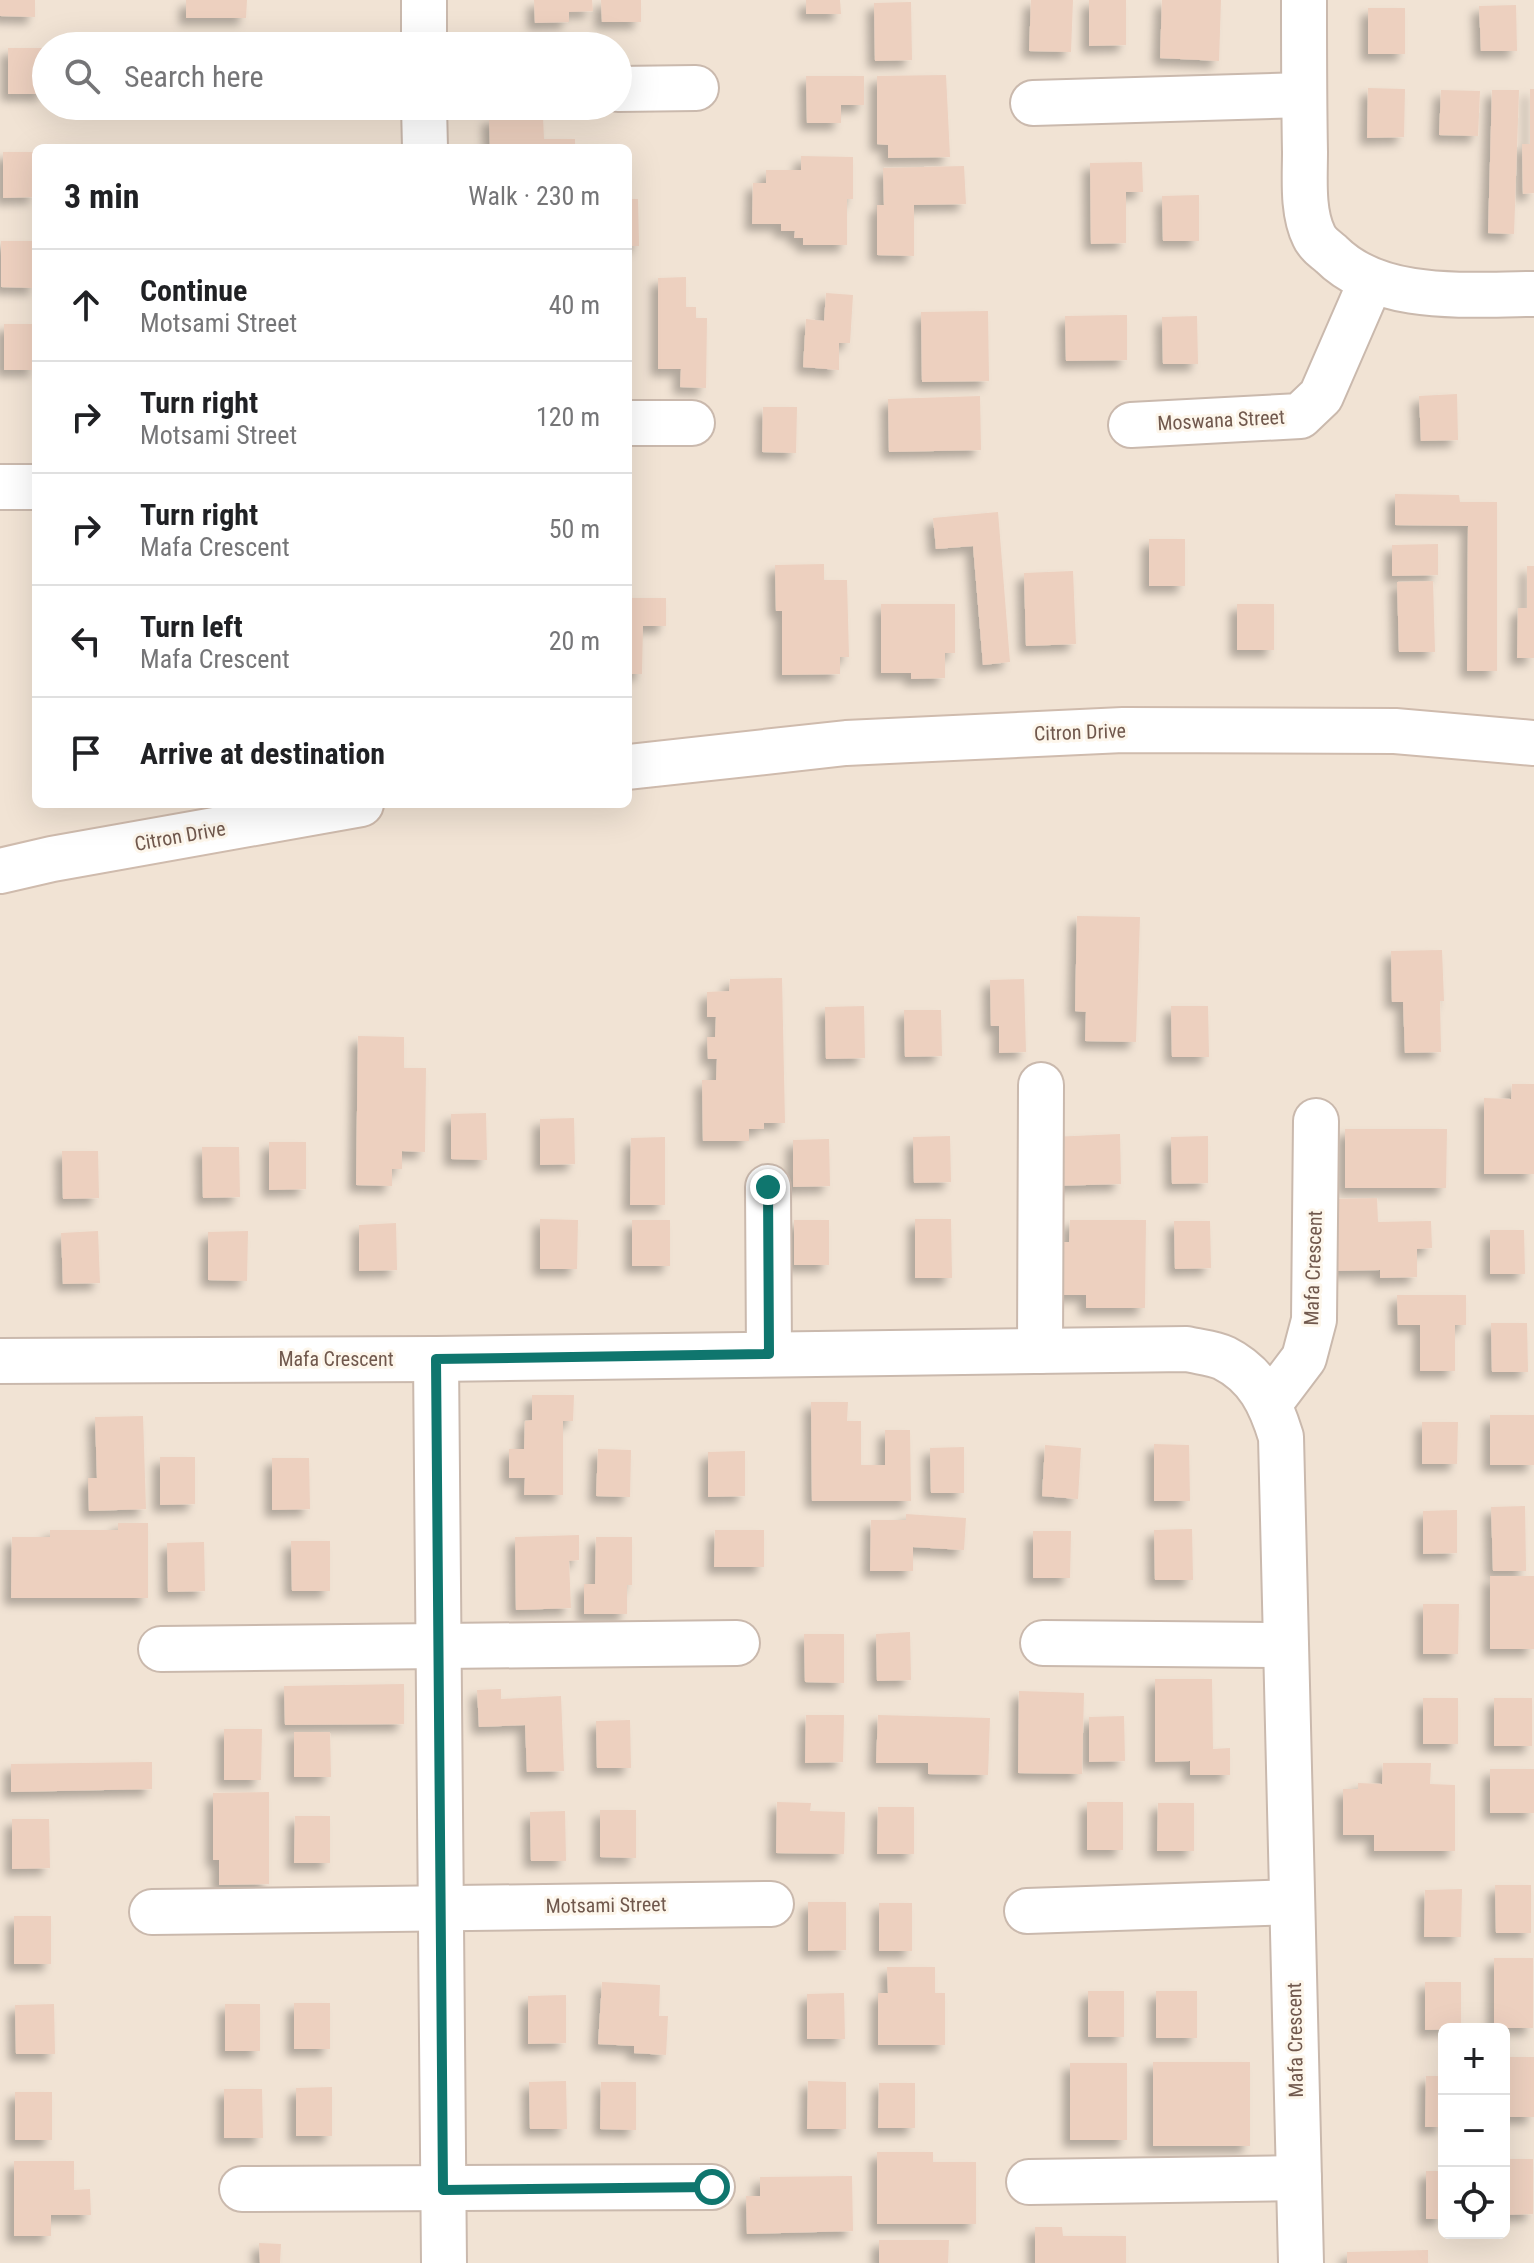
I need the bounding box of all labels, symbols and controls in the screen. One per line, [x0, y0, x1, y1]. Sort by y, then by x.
search box [32, 32, 632, 120]
icon: search [60, 54, 104, 98]
text: Search here [124, 59, 264, 94]
text: 3 min [64, 176, 140, 216]
text: Walk · 230 m [468, 181, 600, 211]
text: Continue [140, 273, 247, 308]
icon: ahead [64, 283, 108, 327]
text: 40 m [549, 290, 600, 320]
text: Motsami Street [140, 308, 297, 338]
text: Turn right [140, 385, 258, 420]
icon: right [64, 395, 108, 439]
text: 120 m [536, 402, 600, 432]
street label: Moswana Street [1157, 405, 1285, 435]
text: Motsami Street [140, 420, 297, 450]
text: Turn right [140, 497, 258, 532]
icon: right [64, 507, 108, 551]
text: 50 m [549, 514, 600, 544]
text: Mafa Crescent [140, 532, 290, 562]
text: Turn left [140, 609, 243, 644]
icon: left [64, 619, 108, 663]
text: 20 m [549, 626, 600, 656]
text: Mafa Crescent [140, 644, 290, 674]
street label: Citron Drive [1034, 718, 1126, 746]
icon: arrive [64, 731, 108, 775]
text: Arrive at destination [140, 736, 385, 771]
street label: Citron Drive [133, 816, 227, 856]
route end [750, 1169, 786, 1205]
street label: Mafa Crescent [1299, 1210, 1327, 1326]
street label: Mafa Crescent [278, 1347, 394, 1371]
street label: Motsami Street [545, 1892, 667, 1918]
street label: Mafa Crescent [1282, 1982, 1308, 2098]
map controls [1438, 2023, 1510, 2239]
button: + [1438, 2023, 1510, 2095]
button: − [1438, 2095, 1510, 2167]
button: locate [1438, 2167, 1510, 2239]
route start [694, 2169, 730, 2205]

